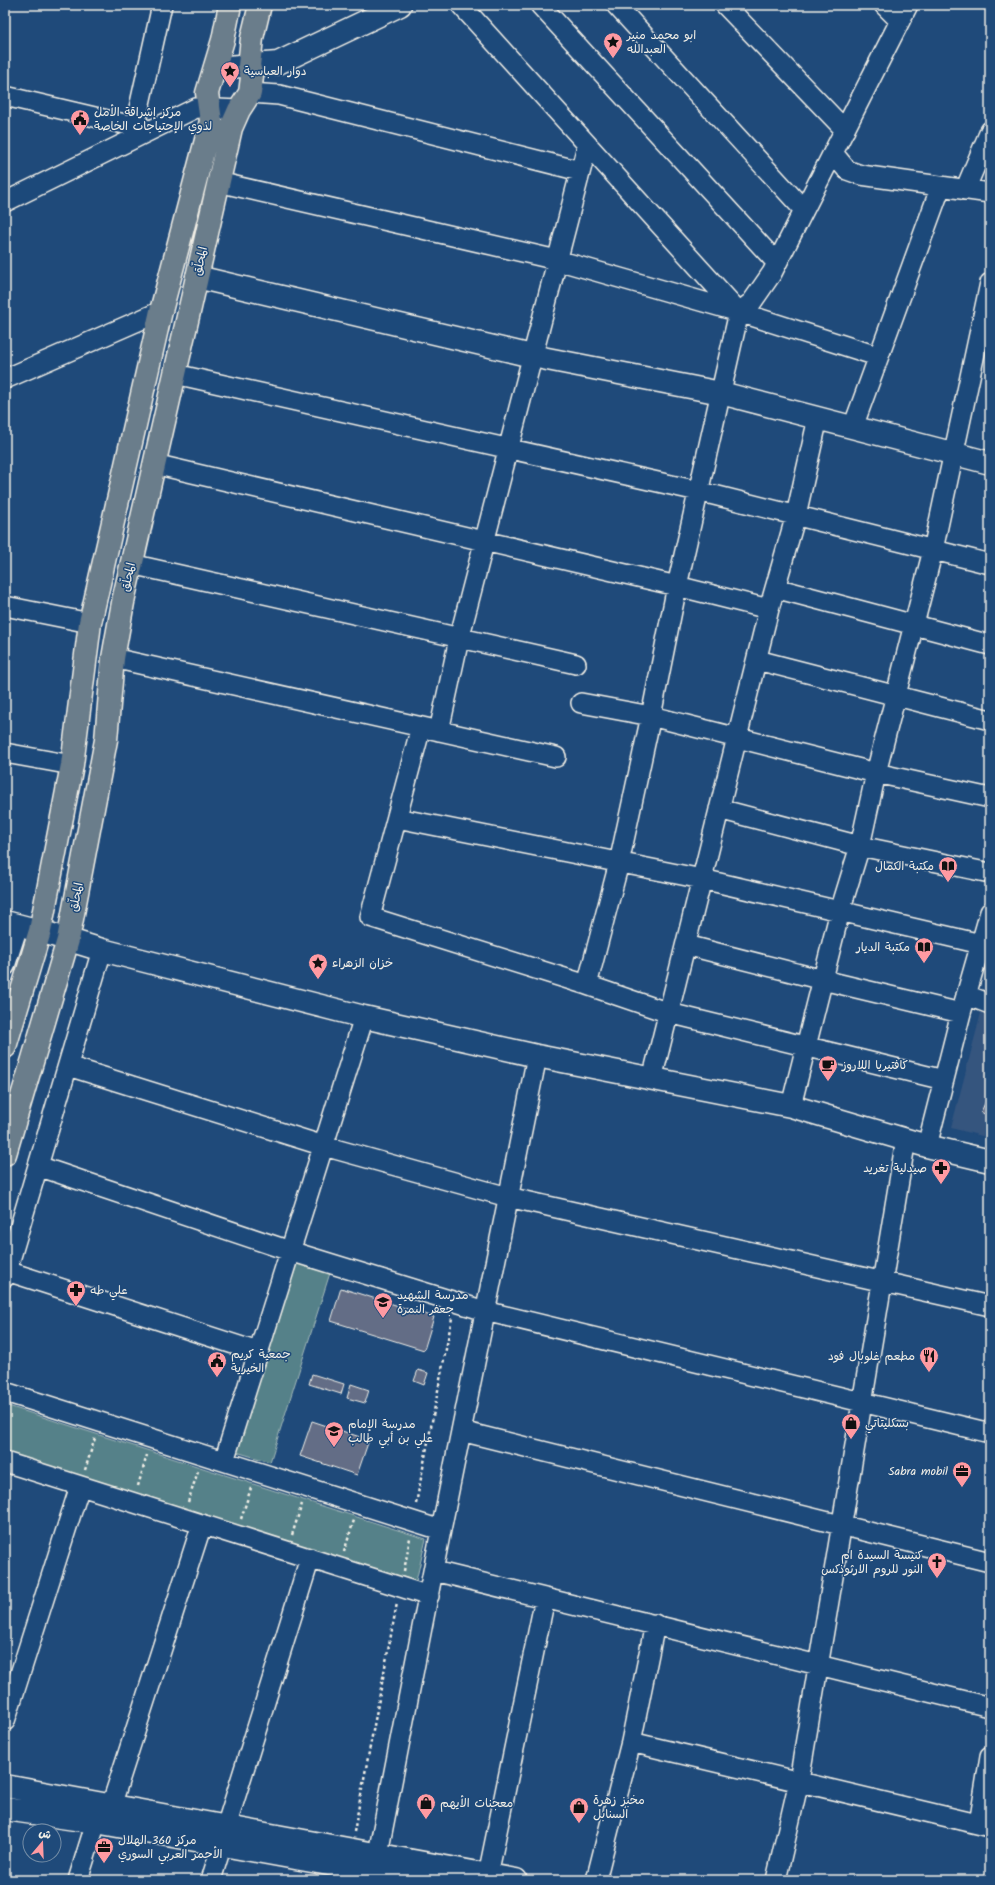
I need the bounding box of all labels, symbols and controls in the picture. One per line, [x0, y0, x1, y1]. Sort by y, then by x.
place label: ابو محمد منير العبدالله [626, 26, 696, 59]
place icon: ابو محمد منير العبدالله [602, 31, 624, 59]
place icon: دوار العباسية [219, 60, 241, 88]
place label: دوار العباسية [244, 62, 307, 81]
place label: مركز إشراقة الأمل لذوي الإحتياجات الخاصة [94, 103, 212, 136]
public building icon: مركز إشراقة الأمل لذوي الإحتياجات الخاصة [69, 108, 91, 136]
street label: المحلّق [187, 245, 213, 278]
street label: المحلّق [115, 561, 141, 594]
library icon: مكتبة الكمال [937, 855, 959, 883]
place label: مكتبة الكمال [875, 857, 934, 876]
street label: المحلّق [64, 881, 89, 913]
library icon: مكتبة الديار [913, 936, 935, 964]
place label: مكتبة الديار [855, 938, 910, 957]
place icon: خزان الزهراء [307, 952, 329, 980]
place label: خزان الزهراء [332, 954, 393, 973]
cafe icon: كافتيريا اللاروز [817, 1054, 839, 1082]
place label: كافتيريا اللاروز [841, 1056, 908, 1075]
pharmacy icon: صيدلية تغريد [930, 1157, 952, 1185]
place label: صيدلية تغريد [863, 1159, 927, 1178]
pharmacy icon: علي طه [65, 1279, 87, 1307]
place label: علي طه [90, 1281, 128, 1301]
place label: مدرسة الشهيد جعفر النمرة [397, 1286, 468, 1319]
school or university icon: مدرسة الشهيد جعفر النمرة [372, 1291, 394, 1319]
place label: جمعية كريم الخيرية [231, 1345, 291, 1378]
restaurant icon: مطعم غلوبال فود [918, 1345, 940, 1373]
place label: مطعم غلوبال فود [828, 1347, 915, 1366]
public building icon: جمعية كريم الخيرية [206, 1350, 228, 1378]
shop icon: بسكليتاتي [840, 1412, 862, 1440]
place label: بسكليتاتي [865, 1414, 909, 1434]
place label: مدرسة الإمام علي بن أبي طالب [348, 1415, 433, 1449]
school or university icon: مدرسة الإمام علي بن أبي طالب [323, 1420, 345, 1448]
office icon: Sabra mobil [951, 1460, 973, 1488]
place label: Sabra mobil [888, 1462, 948, 1481]
place label: كنيسة السيدة ام النور للروم الارثوذكس [821, 1546, 923, 1579]
church icon: كنيسة السيدة ام النور للروم الارثوذكس [926, 1551, 948, 1579]
place label: مخبز زهرة السنابل [593, 1791, 645, 1824]
shop icon: معجنات الأيهم [415, 1792, 437, 1820]
place label: معجنات الأيهم [440, 1794, 513, 1813]
shop icon: مخبز زهرة السنابل [568, 1796, 590, 1824]
north arrow [22, 1823, 62, 1863]
text: ش [36, 1824, 54, 1845]
place label: مركز 360 الهلال الأحمر العربي السوري [118, 1831, 223, 1865]
office icon: مركز 360 الهلال الأحمر العربي السوري [93, 1836, 115, 1864]

